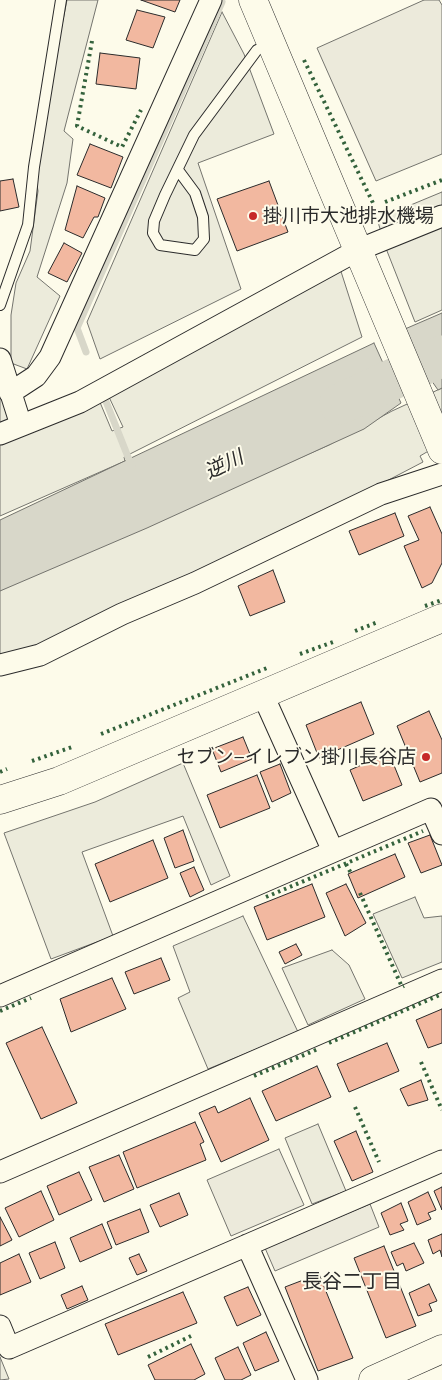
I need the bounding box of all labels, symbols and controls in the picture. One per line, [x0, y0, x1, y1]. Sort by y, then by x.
place label: 掛川市大池排水機場 [263, 205, 434, 227]
marker: 掛川市大池排水機場 [247, 210, 259, 222]
water label: 逆川 [201, 445, 247, 485]
place label: セブン−イレブン掛川長谷店 [177, 746, 416, 768]
marker: セブン−イレブン掛川長谷店 [420, 751, 432, 763]
district label: 長谷二丁目 [302, 1270, 402, 1294]

